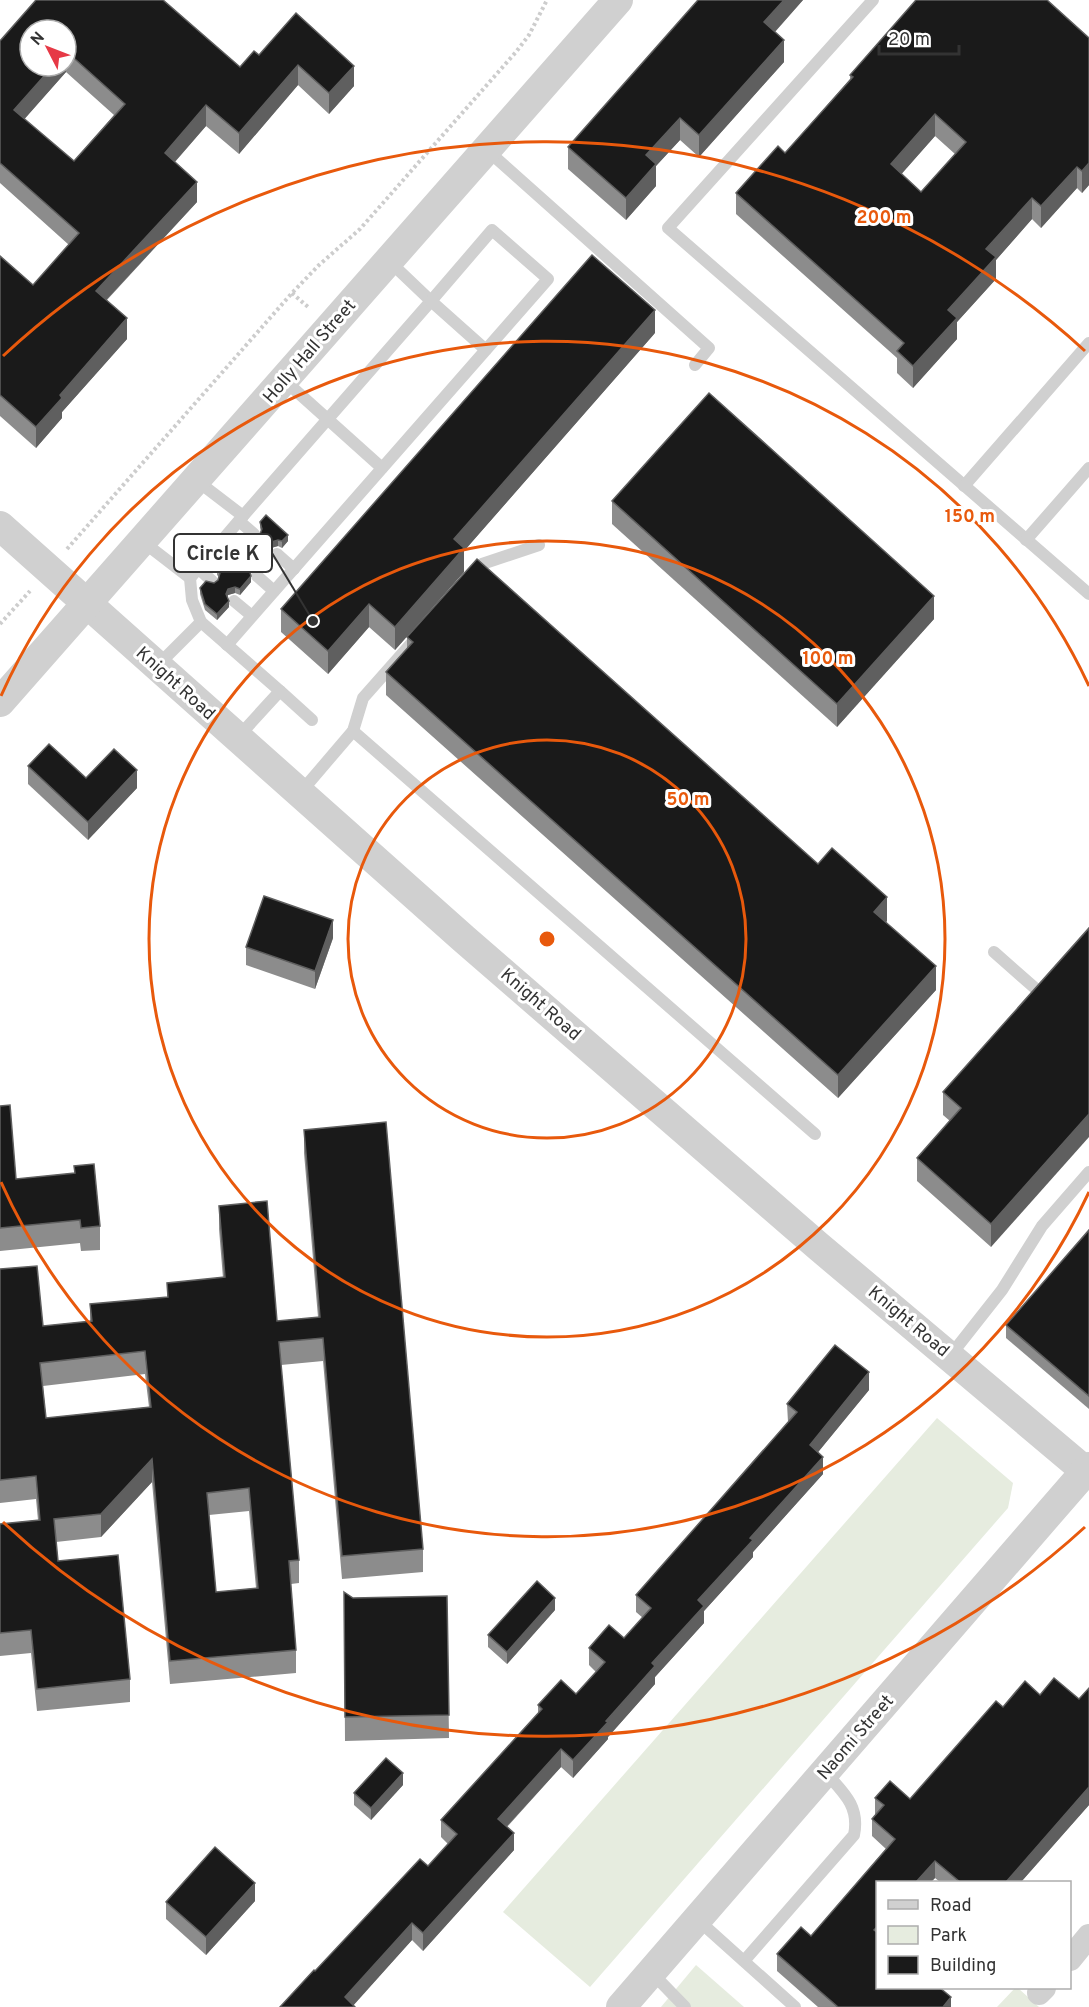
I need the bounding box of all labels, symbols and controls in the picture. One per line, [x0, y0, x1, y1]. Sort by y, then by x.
north arrow [18, 18, 78, 78]
scale bar [879, 18, 958, 56]
text: N [27, 28, 50, 50]
text: 20 m [888, 29, 930, 52]
text: 200 m [856, 207, 912, 230]
street label: Holly Hall Street [259, 295, 362, 409]
text: 150 m [945, 506, 995, 529]
callout: Circle K [174, 534, 272, 572]
text: Circle K [186, 542, 260, 568]
street label: Knight Road [130, 642, 220, 726]
text: 100 m [802, 648, 854, 671]
text: 50 m [666, 789, 710, 812]
centre of rings [537, 929, 557, 949]
street label: Knight Road [495, 964, 585, 1046]
street label: Knight Road [863, 1281, 953, 1363]
street label: Naomi Street [813, 1691, 899, 1785]
legend [876, 1881, 1071, 1989]
text: Road [930, 1895, 972, 1918]
text: Park [930, 1925, 967, 1948]
text: Building [930, 1955, 996, 1978]

